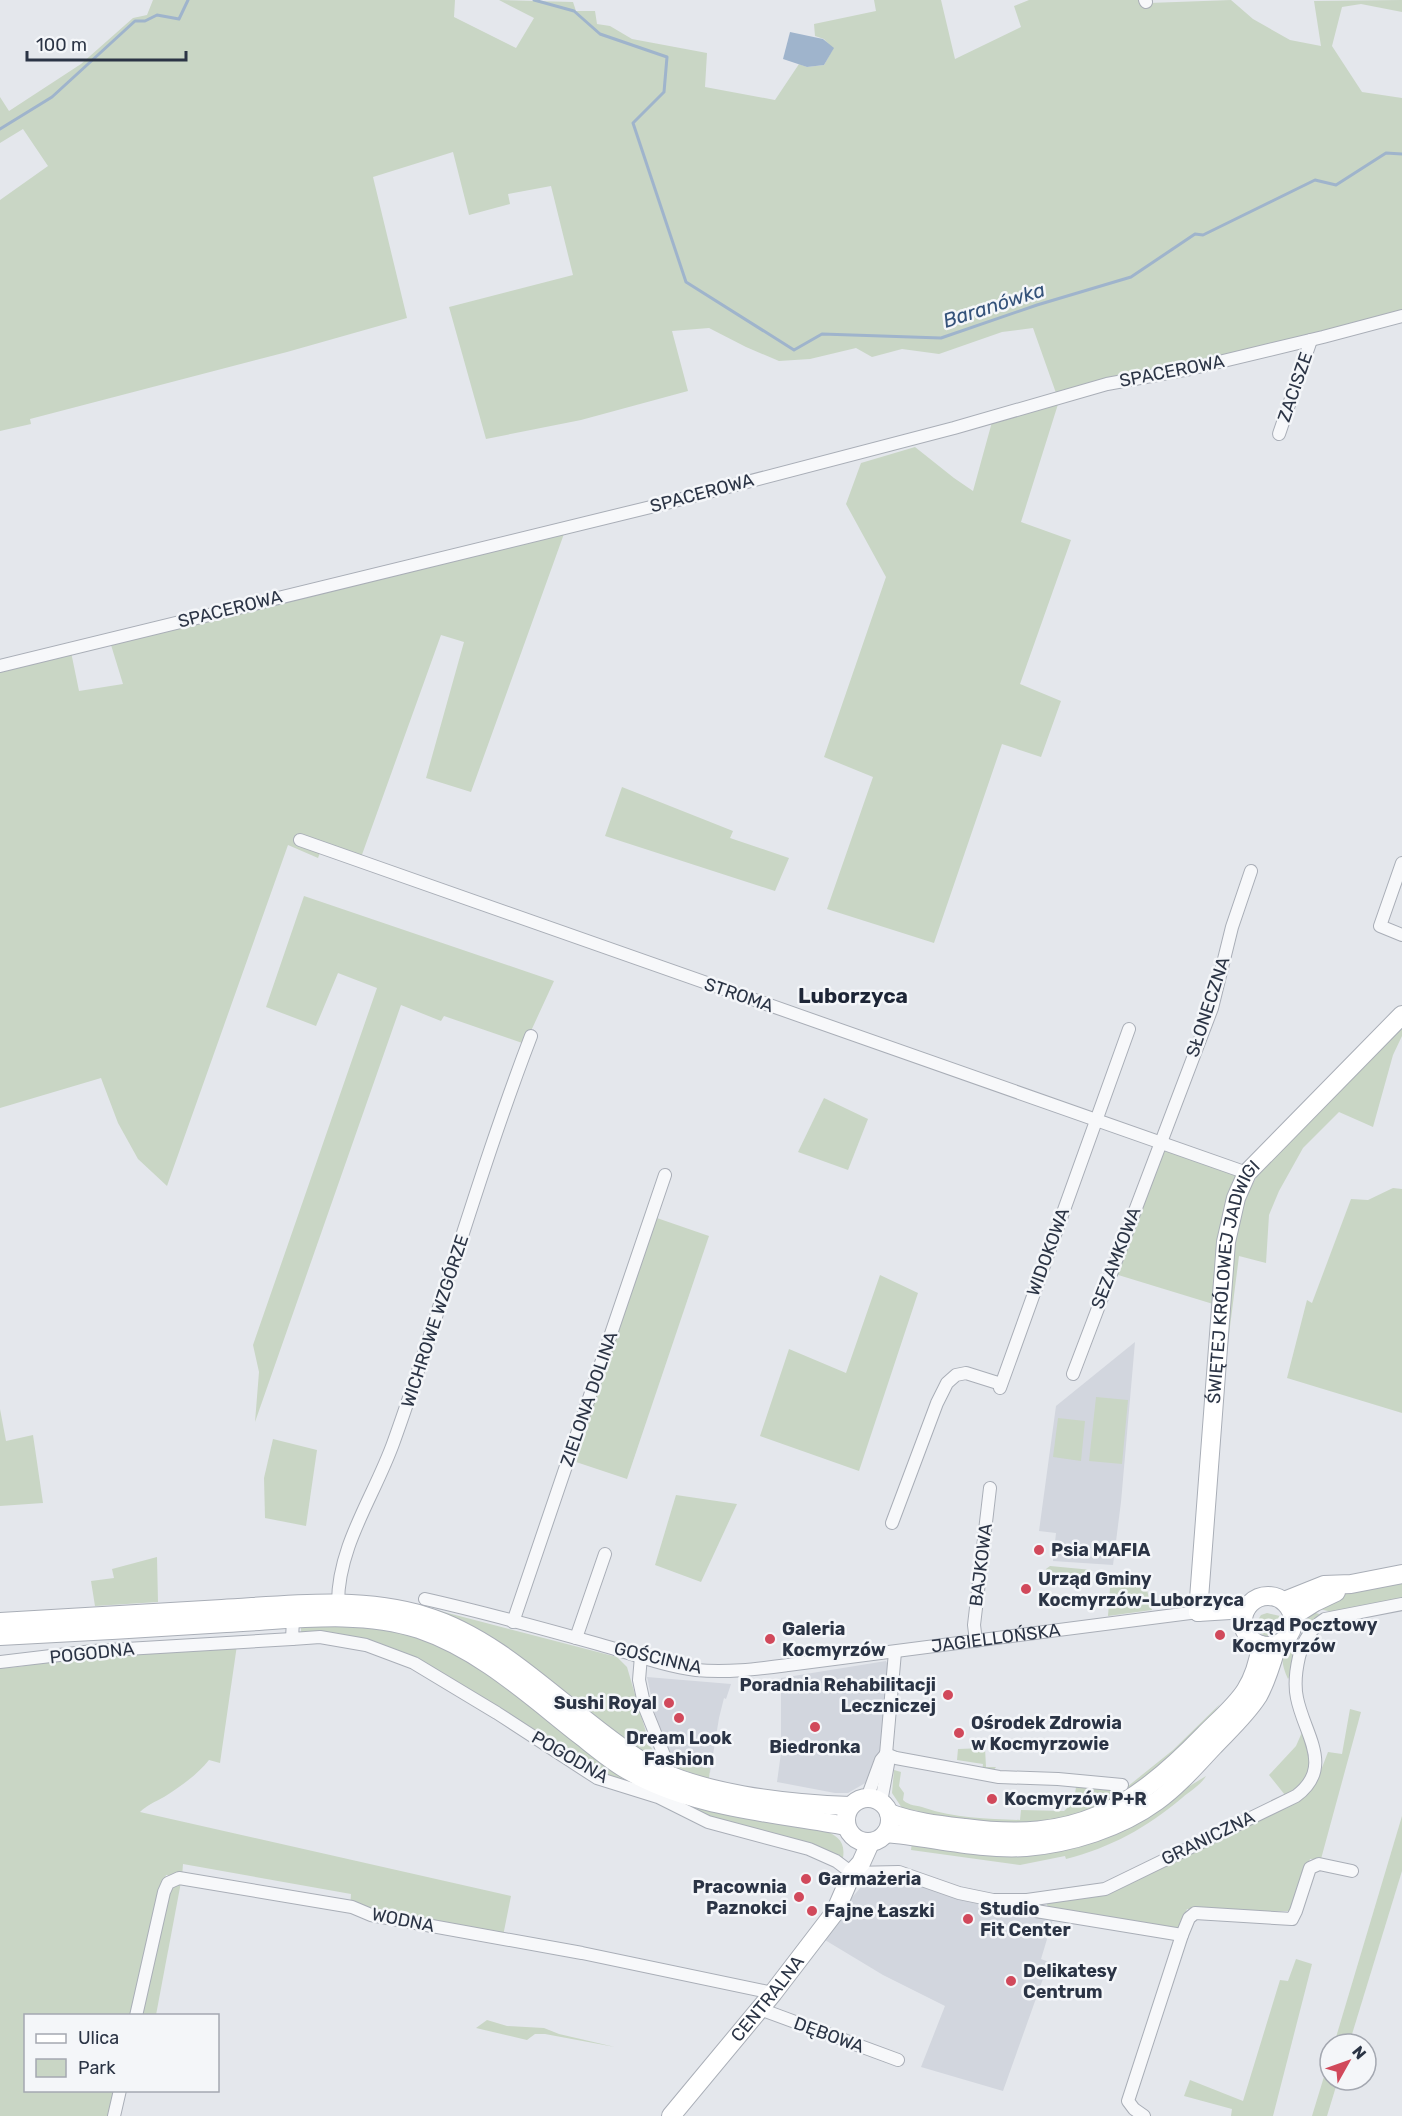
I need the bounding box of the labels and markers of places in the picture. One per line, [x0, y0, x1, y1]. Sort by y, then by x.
place label: Psia MAFIA [1051, 1539, 1150, 1561]
marker: Psia MAFIA [1032, 1543, 1046, 1557]
place label: Urząd Gminy Kocmyrzów-Luborzyca [1038, 1568, 1244, 1611]
marker: Urząd Gminy Kocmyrzów-Luborzyca [1019, 1582, 1033, 1596]
place label: Urząd Pocztowy Kocmyrzów [1232, 1614, 1378, 1657]
place label: Galeria Kocmyrzów [782, 1618, 886, 1661]
marker: Urząd Pocztowy Kocmyrzów [1213, 1628, 1227, 1642]
marker: Galeria Kocmyrzów [763, 1632, 777, 1646]
place label: Poradnia Rehabilitacji Leczniczej [739, 1674, 936, 1717]
marker: Poradnia Rehabilitacji Leczniczej [941, 1688, 955, 1702]
place label: Sushi Royal [554, 1692, 657, 1714]
marker: Sushi Royal [662, 1696, 676, 1710]
marker: Dream Look Fashion [672, 1711, 686, 1725]
place label: Ośrodek Zdrowia w Kocmyrzowie [971, 1712, 1122, 1755]
marker: Biedronka [808, 1720, 822, 1734]
marker: Ośrodek Zdrowia w Kocmyrzowie [952, 1726, 966, 1740]
place label: Dream Look Fashion [626, 1727, 732, 1770]
place label: Biedronka [769, 1736, 861, 1758]
place label: Kocmyrzów P+R [1004, 1788, 1147, 1810]
marker: Kocmyrzów P+R [985, 1792, 999, 1806]
place label: Garmażeria [818, 1868, 921, 1890]
marker: Garmażeria [799, 1872, 813, 1886]
place label: Pracownia Paznokci [692, 1876, 787, 1919]
marker: Pracownia Paznokci [792, 1890, 806, 1904]
place label: Studio Fit Center [980, 1898, 1071, 1941]
place label: Fajne Łaszki [824, 1900, 935, 1922]
marker: Fajne Łaszki [805, 1904, 819, 1918]
marker: Studio Fit Center [961, 1912, 975, 1926]
place label: Delikatesy Centrum [1023, 1960, 1117, 2003]
marker: Delikatesy Centrum [1004, 1974, 1018, 1988]

